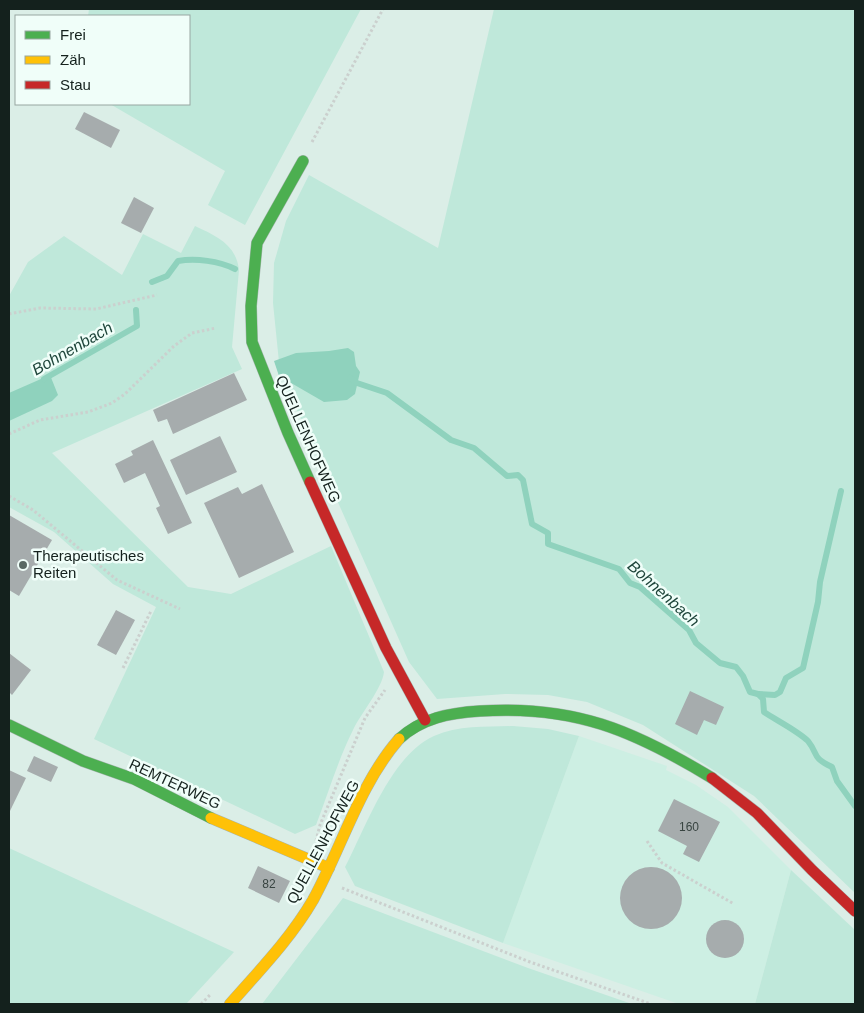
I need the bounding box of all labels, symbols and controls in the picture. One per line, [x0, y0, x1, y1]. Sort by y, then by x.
legend [15, 15, 190, 105]
text: Frei [60, 26, 86, 43]
text: Zäh [60, 51, 86, 68]
text: Stau [60, 76, 91, 93]
water label: Bohnenbach [29, 319, 115, 378]
street label: QUELLENHOFWEG [273, 373, 344, 505]
place label: Therapeutisches Reiten [33, 547, 144, 581]
water label: Bohnenbach [625, 557, 703, 630]
marker: Therapeutisches Reiten [17, 559, 29, 571]
street label: REMTERWEG [127, 755, 224, 812]
street label: QUELLENHOFWEG [283, 777, 362, 906]
house number: 160 [679, 820, 699, 834]
house number: 82 [262, 877, 276, 891]

